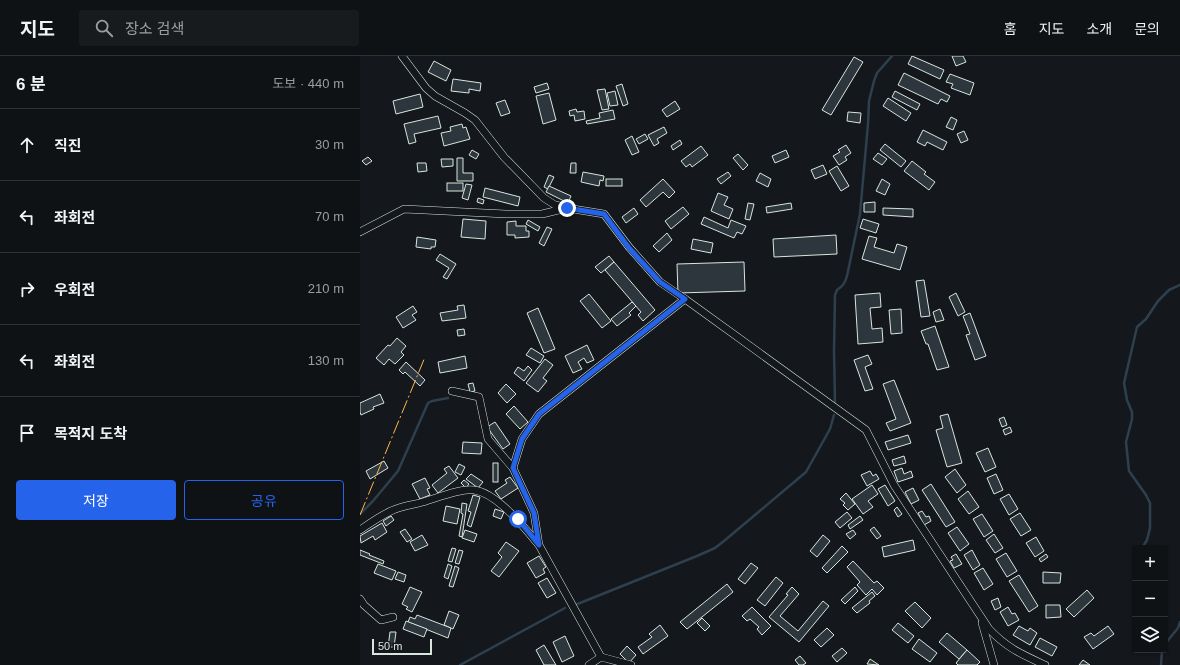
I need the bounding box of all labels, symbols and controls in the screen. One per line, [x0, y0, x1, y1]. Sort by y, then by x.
search box [79, 10, 359, 46]
icon: search [93, 17, 115, 39]
text: 지도 [20, 19, 55, 40]
text: 장소 검색 [125, 20, 184, 37]
text: 홈 [1004, 21, 1017, 37]
text: 지도 [1039, 21, 1064, 37]
text: 소개 [1086, 21, 1112, 37]
text: 문의 [1134, 21, 1160, 37]
text: 6 분 [16, 75, 46, 94]
text: 도보 · 440 m [272, 76, 344, 91]
icon: ahead [16, 134, 38, 156]
text: 직진 [54, 137, 82, 154]
text: 30 m [315, 137, 344, 152]
route end [558, 199, 576, 217]
icon: left [16, 206, 38, 228]
text: 좌회전 [54, 209, 95, 226]
text: 70 m [315, 209, 344, 224]
icon: right [16, 278, 38, 300]
text: 우회전 [54, 281, 95, 298]
text: 210 m [308, 281, 344, 296]
icon: left [16, 350, 38, 372]
text: 좌회전 [54, 353, 95, 370]
text: 130 m [308, 353, 344, 368]
icon: arrive [16, 422, 38, 444]
text: 목적지 도착 [54, 425, 127, 442]
button: 저장 [16, 480, 176, 520]
button: 공유 [184, 480, 344, 520]
route start [509, 510, 527, 528]
map controls [1132, 545, 1168, 653]
button: + [1132, 545, 1168, 581]
button: − [1132, 581, 1168, 617]
button: layers [1132, 617, 1168, 653]
scale bar [372, 637, 432, 656]
text: 50 m [378, 640, 402, 652]

